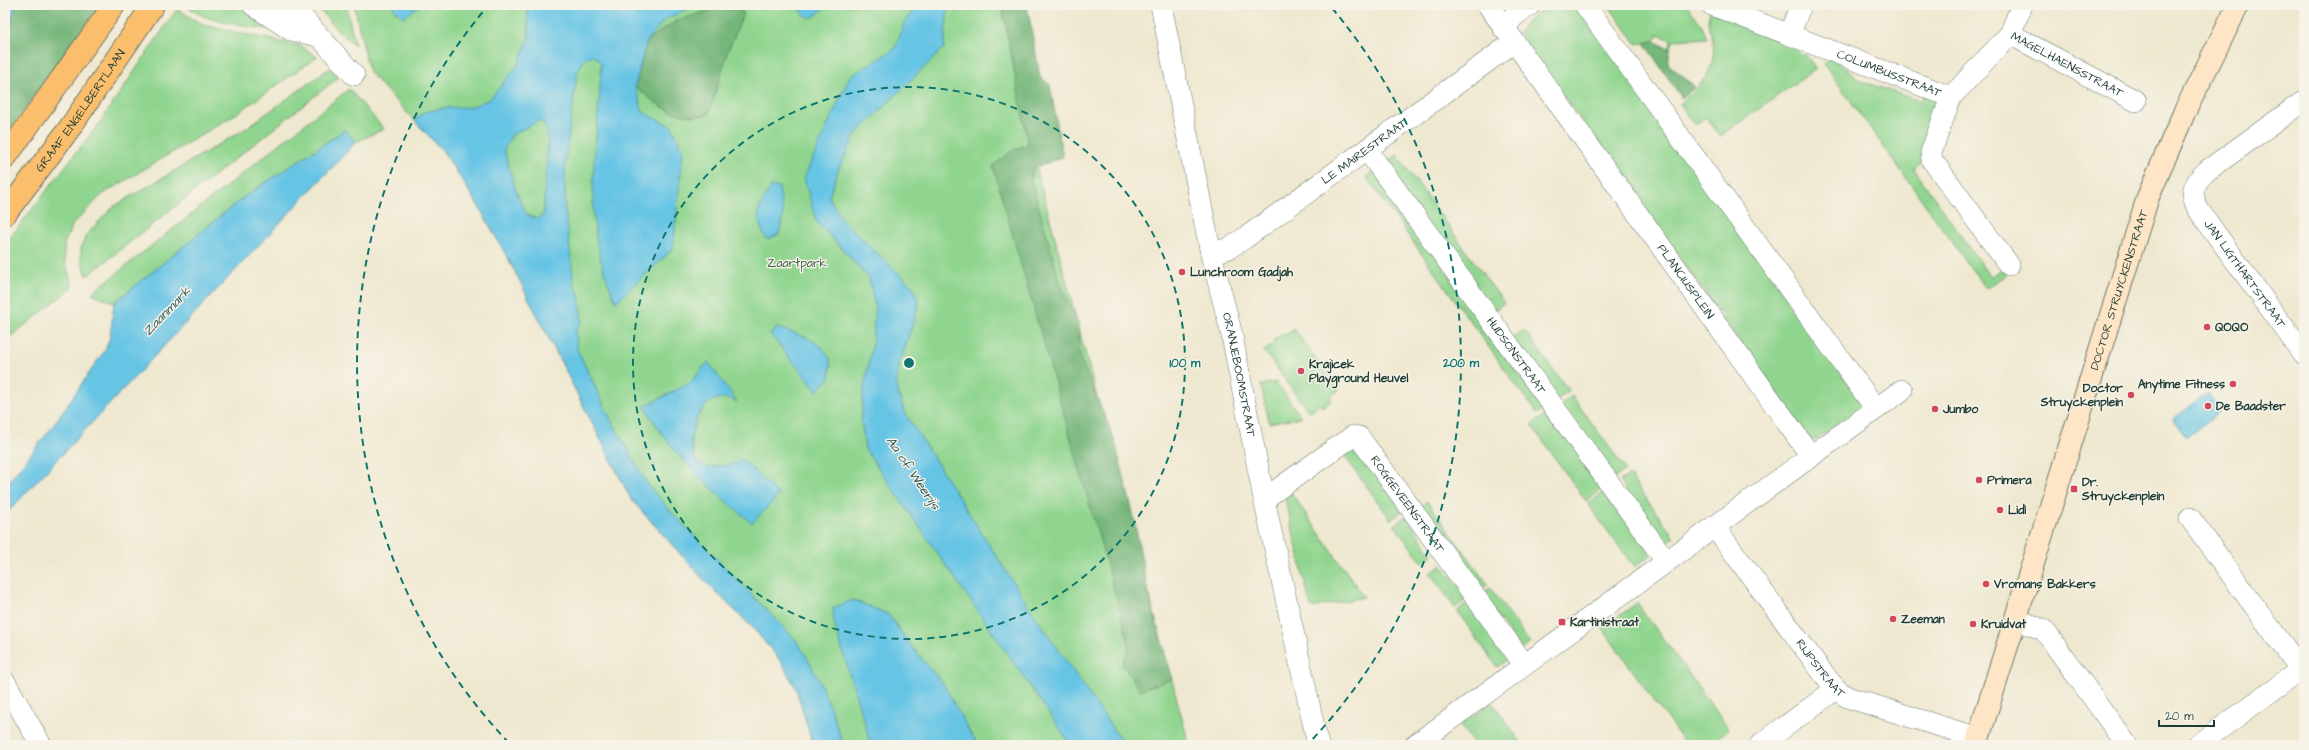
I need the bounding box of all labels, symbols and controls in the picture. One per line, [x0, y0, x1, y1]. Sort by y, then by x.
street label: MAGELHAENSSTRAAT [2008, 27, 2127, 102]
street label: GRAAF ENGELBERTLAAN [31, 45, 130, 175]
street label: COLUMBUSSTRAAT [1834, 45, 1945, 101]
street label: LE MAIRESTRAAT [1318, 114, 1411, 188]
street label: DOCTOR STRUYCKENSTRAAT [2086, 207, 2152, 372]
street label: JAN LIGTHARTSTRAAT [2200, 216, 2290, 332]
street label: PLANCIUSPLEIN [1653, 241, 1719, 323]
park label: Zaartpark [767, 255, 828, 272]
place label: Lunchroom Gadjah [1190, 264, 1294, 282]
marker: Lunchroom Gadjah [1177, 267, 1187, 277]
water label: Zaanmark [139, 282, 196, 339]
street label: ORANJEBOOMSTRAAT [1218, 311, 1260, 439]
street label: HUDSONSTRAAT [1483, 313, 1551, 398]
place label: QOQO [2215, 319, 2248, 336]
marker: QOQO [2202, 322, 2212, 332]
text: 100 m [1170, 355, 1201, 372]
text: 200 m [1442, 355, 1480, 372]
centre of rings [902, 356, 916, 370]
place label: Krajicek Playground Heuvel [1309, 356, 1408, 389]
marker: Krajicek Playground Heuvel [1296, 366, 1306, 376]
place label: Anytime Fitness [2138, 376, 2225, 394]
marker: Anytime Fitness [2228, 379, 2238, 389]
place label: Doctor Struyckenplein [2040, 380, 2123, 412]
marker: Doctor Struyckenplein [2126, 390, 2136, 400]
place label: De Baadster [2216, 398, 2286, 415]
place label: Jumbo [1942, 401, 1979, 418]
marker: De Baadster [2203, 401, 2213, 411]
marker: Jumbo [1930, 404, 1940, 414]
water label: Aa of Weerijs [882, 433, 945, 514]
street label: ROGGEVEENSTRAAT [1367, 452, 1449, 556]
place label: Primera [1987, 472, 2033, 489]
place label: Dr. Struyckenplein [2081, 474, 2164, 506]
marker: Primera [1974, 475, 1984, 485]
marker: Dr. Struyckenplein [2069, 484, 2079, 494]
place label: Lidl [2008, 502, 2026, 519]
marker: Lidl [1995, 505, 2005, 515]
place label: Vromans Bakkers [1993, 576, 2096, 593]
marker: Vromans Bakkers [1981, 579, 1991, 589]
place label: Zeeman [1901, 611, 1945, 628]
place label: Kartinistraat [1570, 614, 1639, 631]
marker: Zeeman [1888, 614, 1898, 624]
place label: Kruidvat [1981, 616, 2026, 633]
marker: Kartinistraat [1557, 617, 1567, 627]
marker: Kruidvat [1968, 619, 1978, 629]
street label: RIJPSTRAAT [1792, 635, 1849, 702]
scale bar [2159, 702, 2214, 728]
text: 20 m [2165, 708, 2194, 725]

